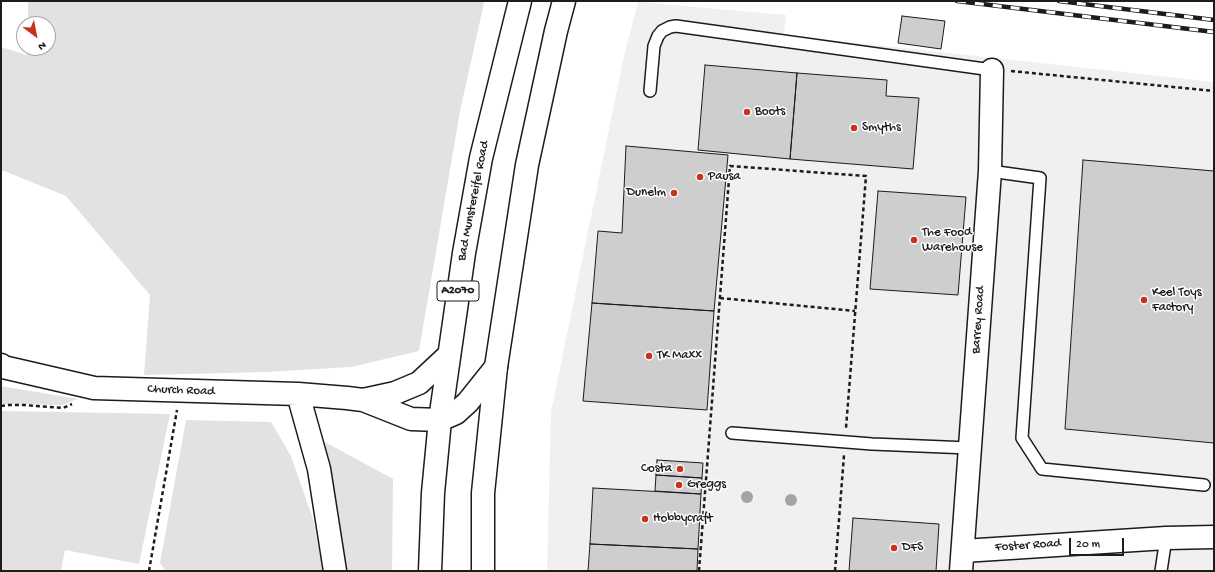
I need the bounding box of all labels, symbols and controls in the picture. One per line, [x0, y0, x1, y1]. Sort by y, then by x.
north arrow [16, 16, 56, 56]
text: N [36, 38, 48, 52]
place label: Boots [755, 104, 785, 120]
marker: Boots [742, 107, 752, 117]
place label: Smyths [862, 120, 901, 136]
marker: Smyths [849, 123, 859, 133]
street label: Bad Munstereifel Road [455, 140, 493, 262]
place label: Pausa [708, 169, 740, 185]
marker: Pausa [695, 172, 705, 182]
place label: Dunelm [626, 185, 666, 201]
marker: Dunelm [669, 188, 679, 198]
place label: The Food Warehouse [922, 225, 983, 256]
marker: The Food Warehouse [909, 235, 919, 245]
road number: A2070 [437, 281, 479, 301]
place label: Keel Toys Factory [1152, 285, 1201, 316]
street label: Barrey Road [969, 286, 989, 354]
marker: Keel Toys Factory [1139, 295, 1149, 305]
place label: TK Maxx [657, 348, 702, 364]
marker: TK Maxx [644, 351, 654, 361]
street label: Church Road [147, 382, 215, 400]
place label: Costa [641, 461, 672, 477]
marker: Costa [675, 464, 685, 474]
place label: Greggs [687, 477, 726, 493]
marker: Greggs [674, 480, 684, 490]
place label: Hobbycraft [653, 511, 713, 527]
marker: Hobbycraft [640, 514, 650, 524]
scale bar [1071, 530, 1126, 556]
street label: Foster Road [994, 536, 1062, 556]
text: 20 m [1076, 538, 1100, 552]
place label: DFS [902, 540, 923, 556]
marker: DFS [889, 543, 899, 553]

